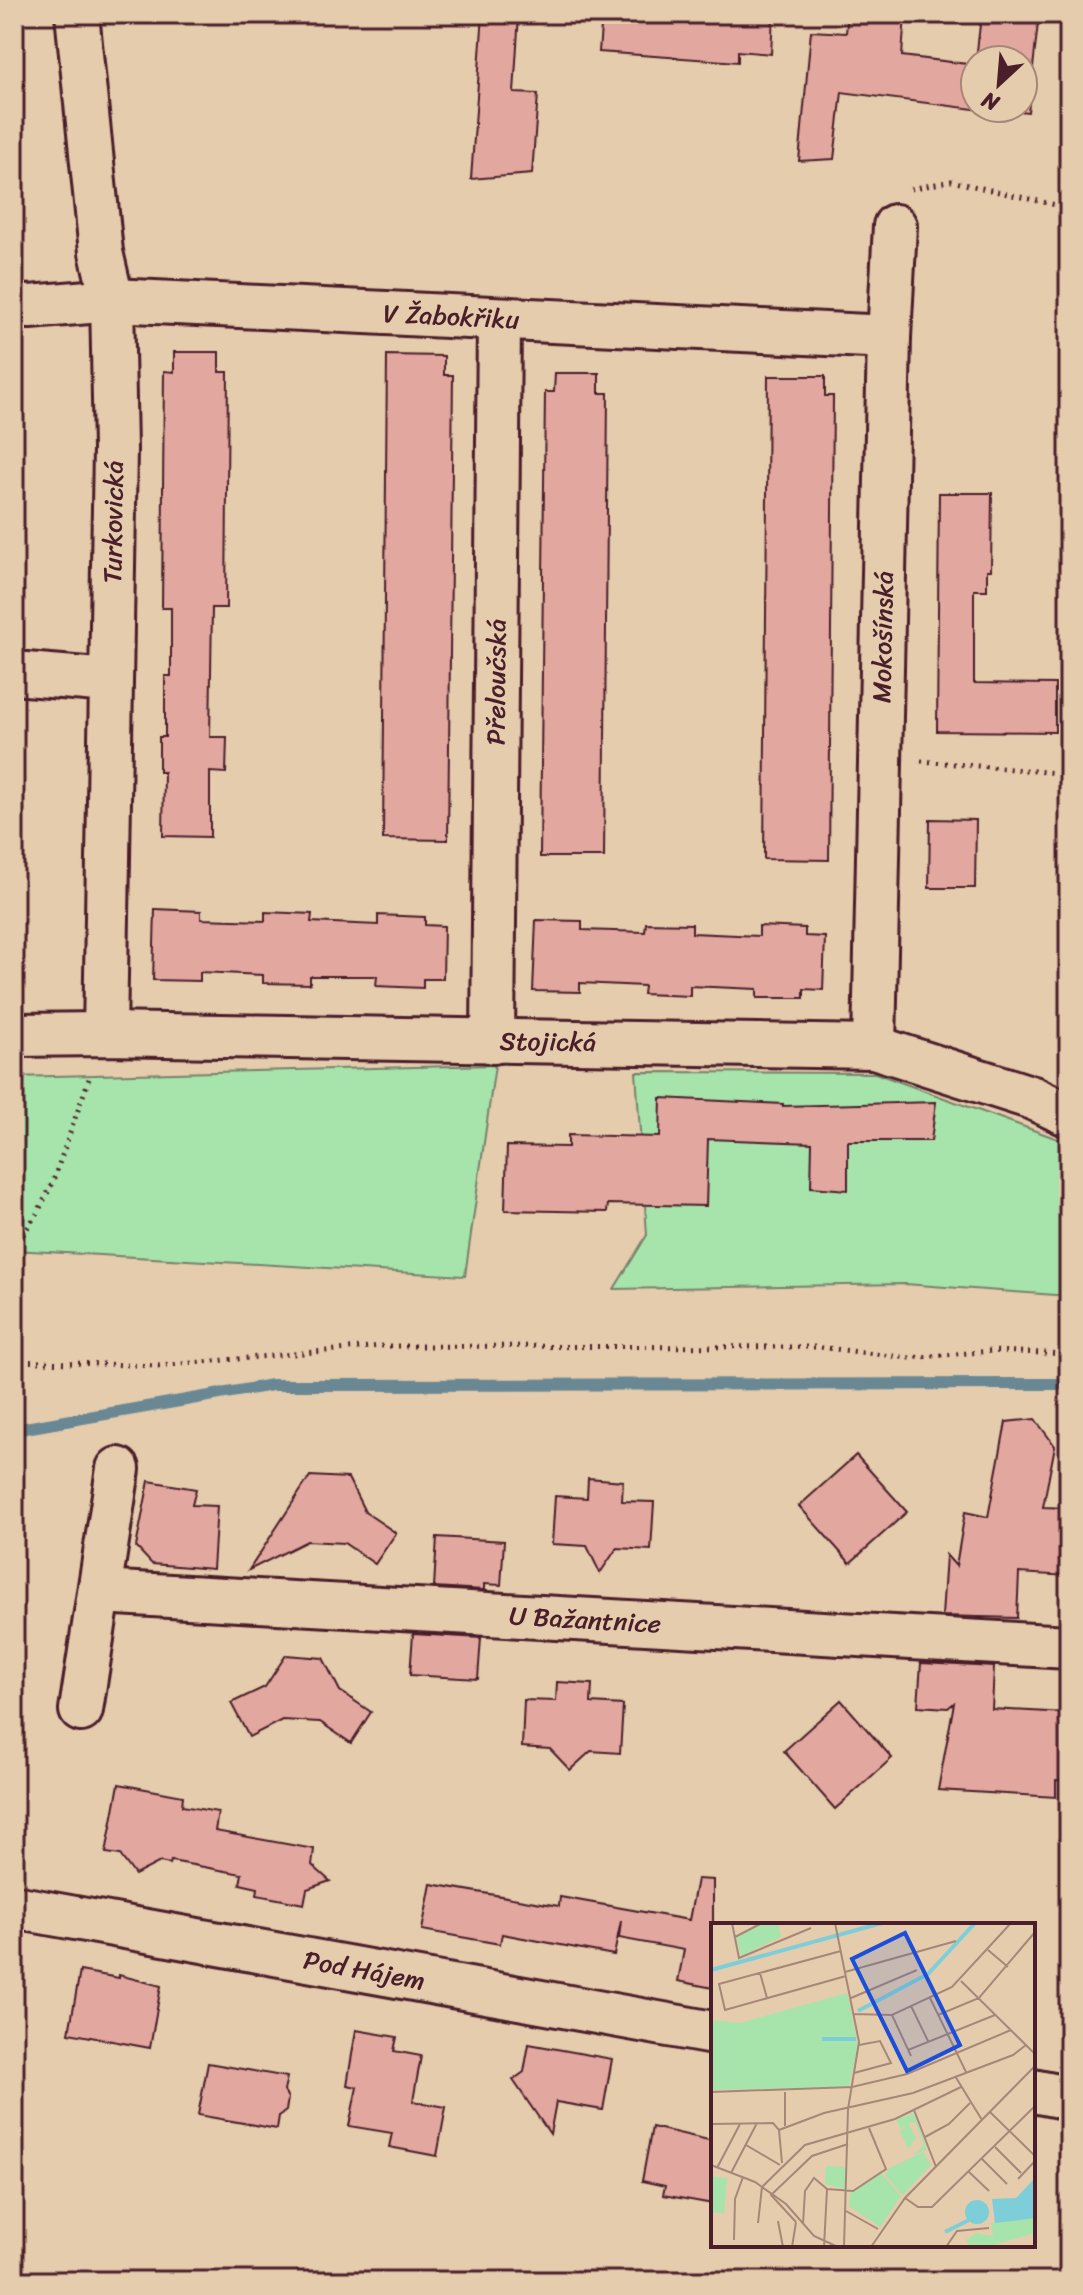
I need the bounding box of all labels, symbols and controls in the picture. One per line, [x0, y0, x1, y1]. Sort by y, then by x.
north arrow [959, 44, 1039, 124]
text: N [974, 80, 1007, 123]
street label: V Žabokřiku [382, 290, 521, 342]
street label: Turkovická [89, 460, 137, 584]
street label: Mokošínská [858, 571, 907, 704]
street label: Přeloučská [472, 619, 520, 745]
street label: Stojická [499, 1018, 597, 1065]
street label: U Bažantnice [508, 1592, 662, 1647]
inset map [711, 1923, 1035, 2247]
street label: Pod Hájem [300, 1937, 429, 2004]

